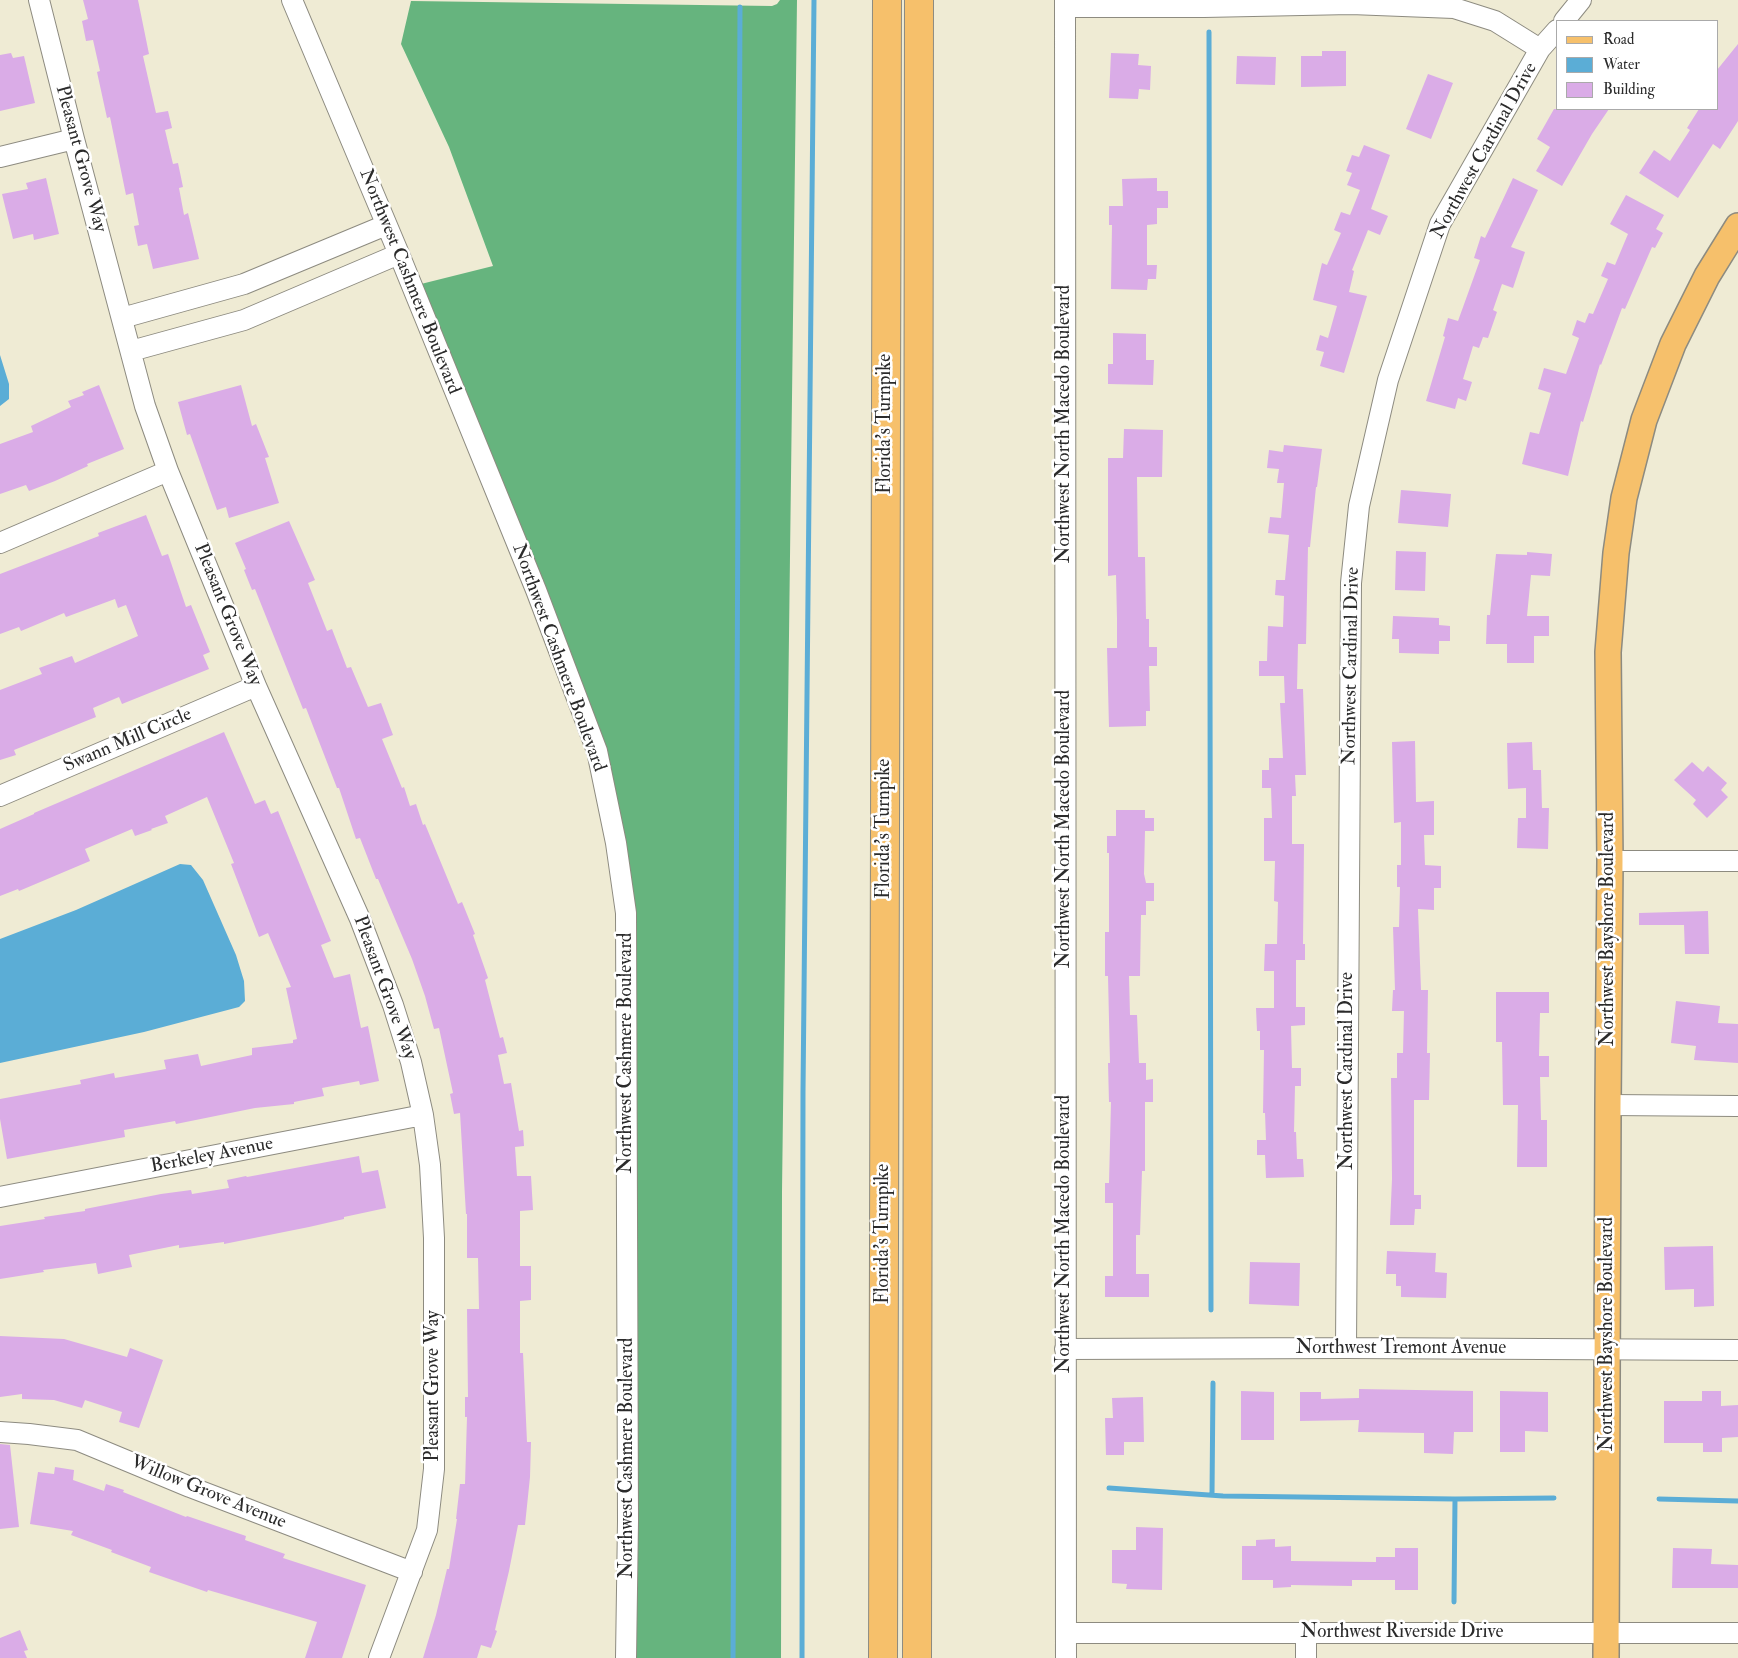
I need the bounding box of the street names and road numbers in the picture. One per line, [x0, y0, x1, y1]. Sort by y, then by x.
street label: Northwest Cardinal Drive [1427, 59, 1543, 243]
street label: Pleasant Grove Way [49, 83, 111, 235]
street label: Northwest Cashmere Boulevard [353, 166, 465, 398]
street label: Northwest North Macedo Boulevard [1054, 285, 1076, 563]
street label: Florida's Turnpike [875, 354, 897, 494]
street label: Pleasant Grove Way [188, 541, 266, 689]
street label: Northwest Cashmere Boulevard [506, 541, 610, 775]
street label: Northwest Cardinal Drive [1339, 567, 1365, 765]
street label: Northwest North Macedo Boulevard [1054, 690, 1076, 968]
street label: Swann Mill Circle [61, 704, 195, 778]
street label: Florida's Turnpike [874, 759, 896, 899]
street label: Northwest Bayshore Boulevard [1598, 812, 1620, 1046]
street label: Pleasant Grove Way [347, 913, 421, 1063]
street label: Northwest Cashmere Boulevard [616, 933, 638, 1173]
street label: Northwest Cardinal Drive [1337, 972, 1359, 1170]
street label: Northwest North Macedo Boulevard [1054, 1095, 1076, 1373]
street label: Berkeley Avenue [149, 1133, 275, 1179]
street label: Florida's Turnpike [873, 1164, 895, 1304]
street label: Northwest Bayshore Boulevard [1597, 1217, 1619, 1451]
street label: Pleasant Grove Way [423, 1310, 445, 1462]
street label: Northwest Cashmere Boulevard [617, 1338, 639, 1578]
street label: Northwest Tremont Avenue [1296, 1338, 1506, 1360]
street label: Willow Grove Avenue [127, 1451, 289, 1535]
street label: Northwest Riverside Drive [1301, 1622, 1503, 1644]

